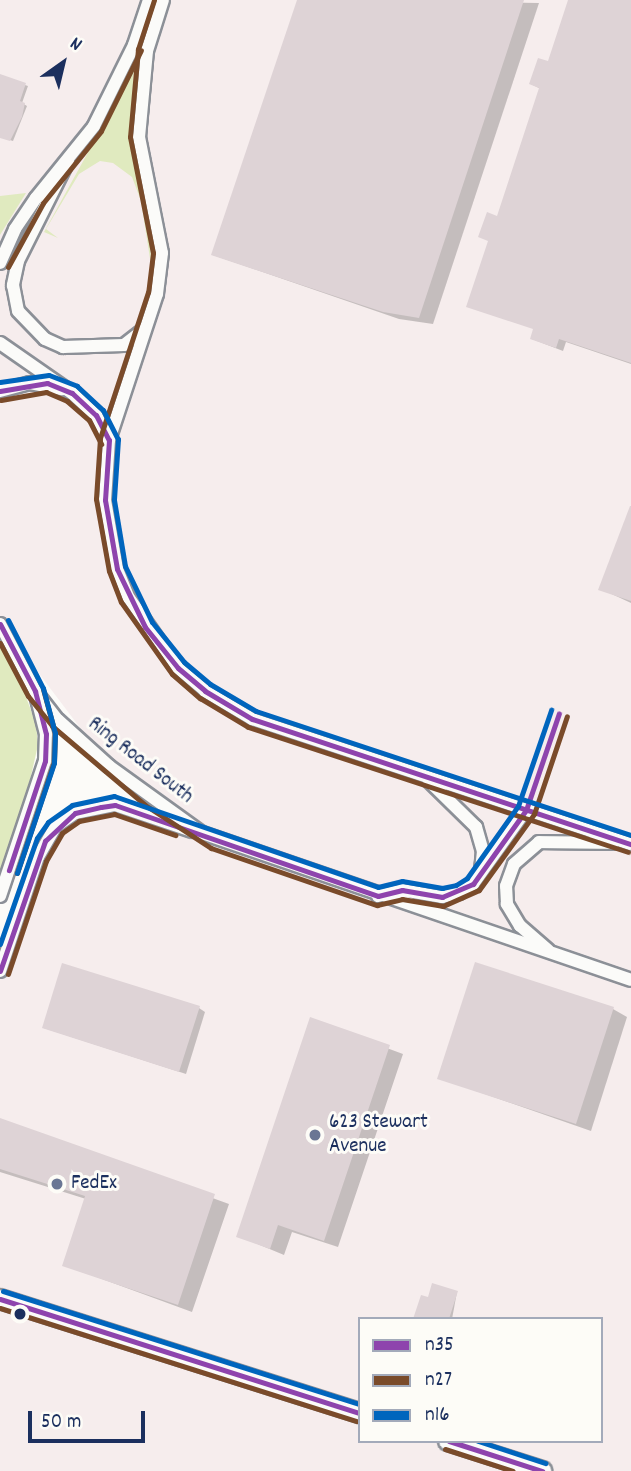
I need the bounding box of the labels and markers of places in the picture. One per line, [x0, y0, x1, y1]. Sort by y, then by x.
place label: 623 Stewart Avenue [329, 1110, 428, 1160]
marker: 623 Stewart Avenue [307, 1127, 323, 1143]
place label: FedEx [71, 1171, 117, 1197]
marker: FedEx [49, 1176, 65, 1192]
unlabelled marker [13, 1307, 27, 1321]

